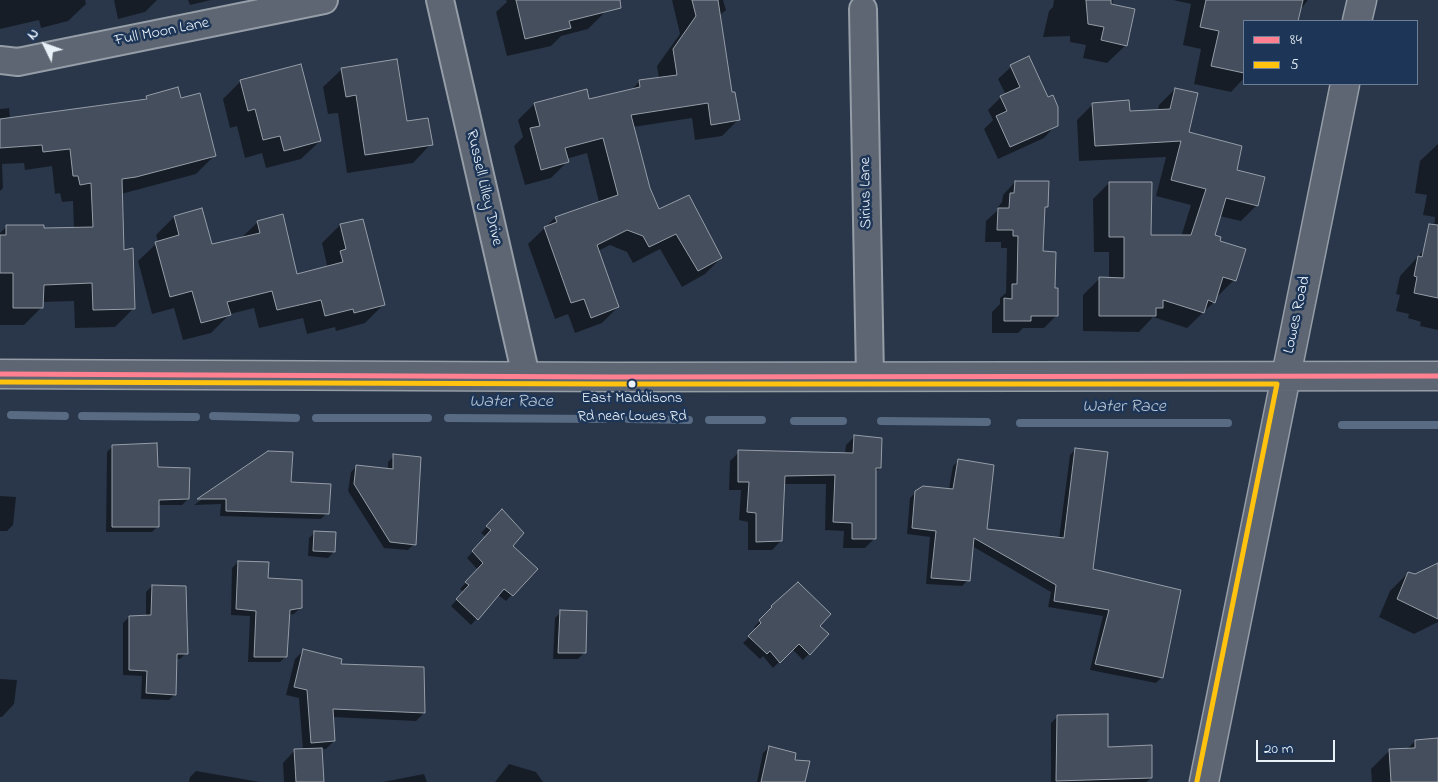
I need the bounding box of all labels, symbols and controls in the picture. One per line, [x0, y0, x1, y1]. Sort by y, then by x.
street label: Full Moon Lane [113, 14, 211, 52]
north arrow [20, 20, 70, 70]
legend [1243, 20, 1418, 85]
text: N [23, 24, 44, 45]
text: 84 [1290, 29, 1302, 51]
text: 5 [1290, 54, 1299, 76]
street label: Russell Lilley Drive [460, 128, 506, 248]
street label: Sirius Lane [857, 157, 877, 229]
street label: Lowes Road [1280, 274, 1316, 356]
marker: East Maddisons Rd near Lowes Rd [627, 379, 637, 389]
place label: East Maddisons Rd near Lowes Rd [577, 391, 687, 426]
water label: Water Race [469, 392, 553, 414]
water label: Water Race [1082, 397, 1166, 419]
scale bar [1258, 730, 1337, 762]
text: 20 m [1264, 738, 1293, 760]

